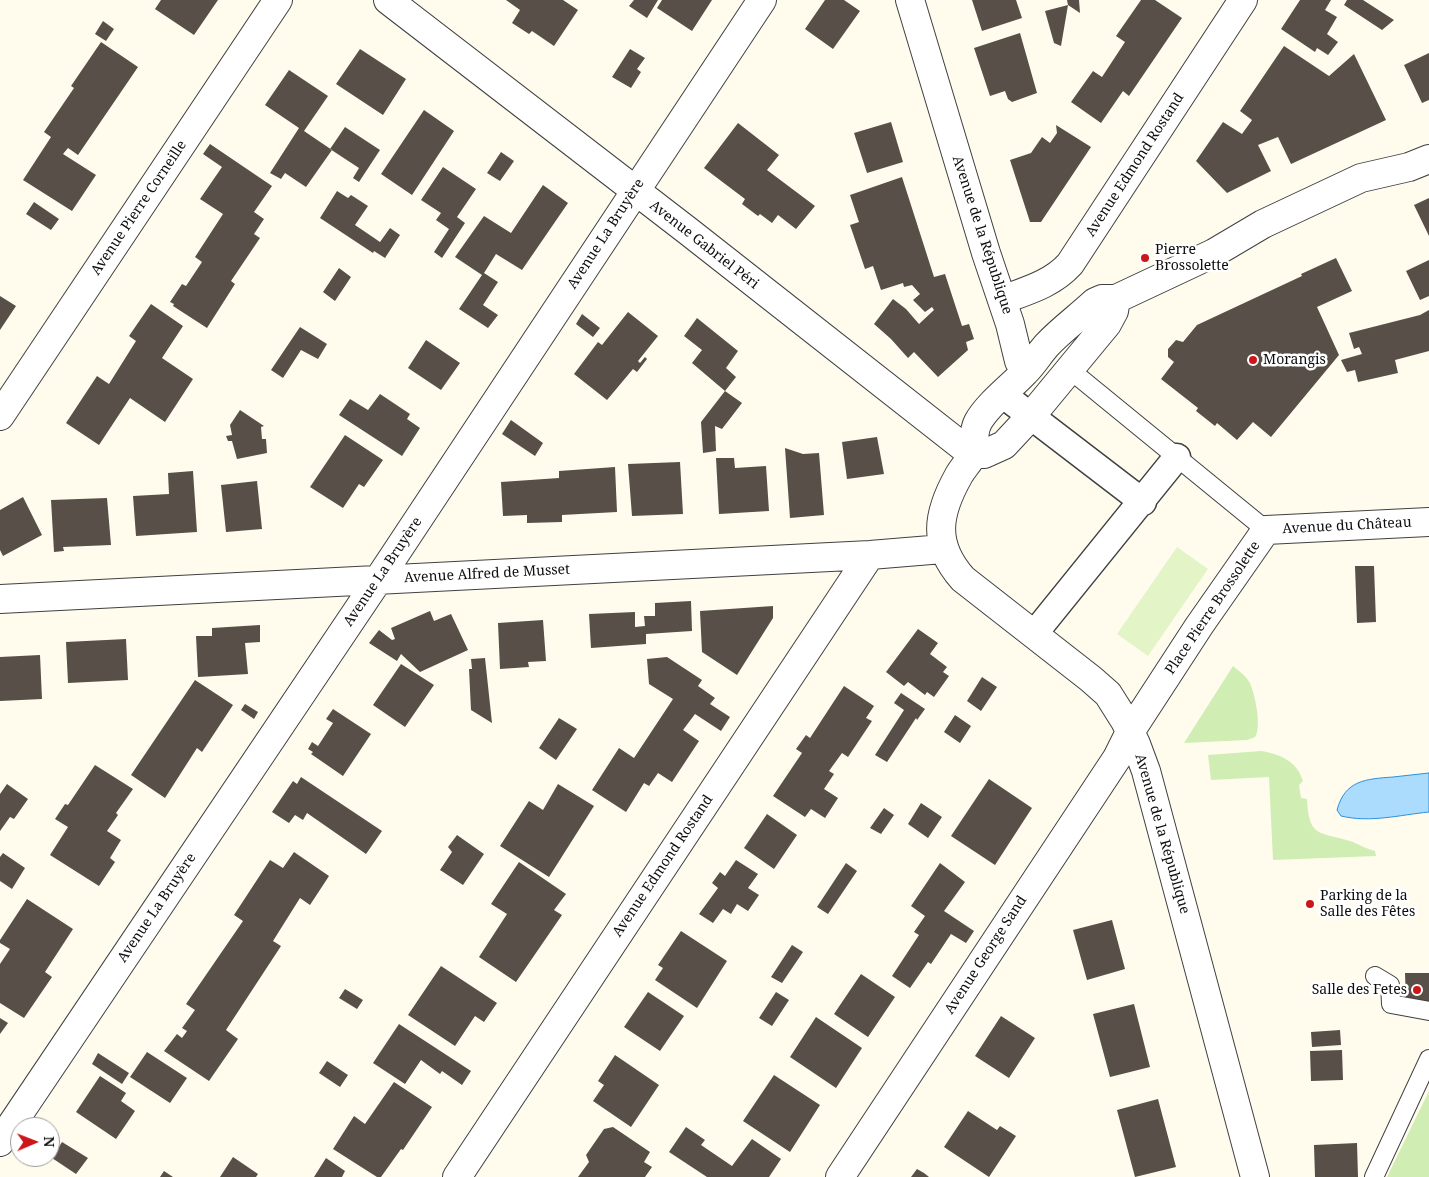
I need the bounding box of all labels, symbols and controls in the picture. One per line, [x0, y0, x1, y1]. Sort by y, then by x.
street label: Avenue Edmond Rostand [1082, 90, 1188, 240]
street label: Avenue Pierre Corneille [88, 137, 190, 279]
street label: Avenue de la République [948, 154, 1016, 316]
street label: Avenue La Bruyère [564, 176, 648, 292]
street label: Avenue Gabriel Péri [646, 197, 762, 293]
place label: Pierre Brossolette [1155, 242, 1229, 274]
marker: Pierre Brossolette [1139, 252, 1151, 264]
place label: Morangis [1263, 352, 1326, 368]
marker: Morangis [1247, 354, 1259, 366]
street label: Avenue La Bruyère [340, 514, 426, 630]
street label: Avenue du Château [1282, 514, 1412, 538]
street label: Place Pierre Brossolette [1162, 538, 1264, 678]
street label: Avenue Alfred de Musset [404, 561, 570, 587]
street label: Avenue de la République [1131, 752, 1193, 916]
street label: Avenue Edmond Rostand [609, 792, 717, 940]
street label: Avenue La Bruyère [114, 850, 200, 966]
place label: Parking de la Salle des Fêtes [1320, 888, 1415, 920]
street label: Avenue George Sand [941, 893, 1031, 1017]
marker: Parking de la Salle des Fêtes [1304, 898, 1316, 910]
place label: Salle des Fetes [1312, 982, 1407, 998]
marker: Salle des Fetes [1411, 984, 1423, 996]
north arrow [10, 1117, 60, 1167]
text: N [40, 1136, 59, 1147]

